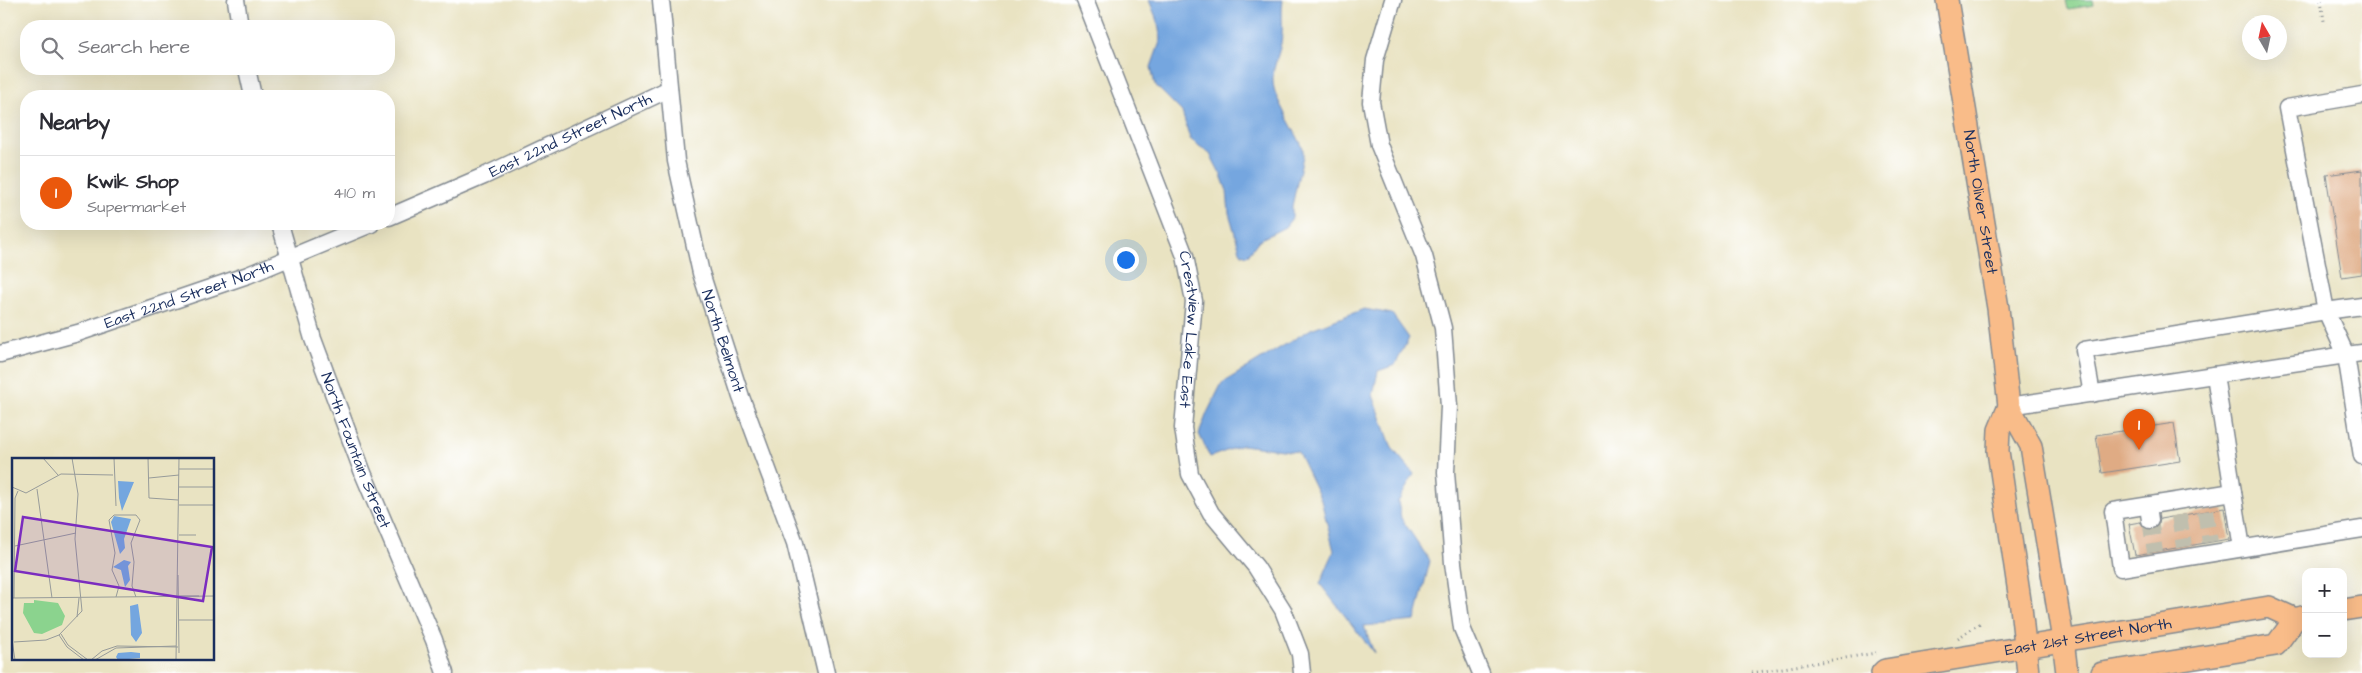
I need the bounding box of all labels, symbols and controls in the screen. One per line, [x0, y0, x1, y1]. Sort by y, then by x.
north arrow [2242, 15, 2287, 60]
search box [20, 20, 395, 75]
icon: search [38, 34, 66, 62]
text: Search here [78, 34, 190, 61]
street label: East 22nd Street North [485, 88, 655, 183]
text: Nearby [40, 108, 110, 137]
street label: North Oliver Street [1958, 128, 2003, 277]
text: Kwik Shop [87, 169, 179, 196]
text: 1 [55, 182, 57, 204]
text: 410 m [333, 182, 375, 204]
text: Supermarket [87, 196, 186, 218]
your location [1113, 247, 1139, 273]
street label: Crestview Lake East [1173, 249, 1205, 409]
street label: East 22nd Street North [101, 255, 277, 334]
street label: North Belmont [696, 287, 750, 396]
street label: North Fountain Street [315, 369, 396, 532]
pin: 1 [2123, 409, 2155, 450]
inset map [12, 458, 215, 660]
map controls [2302, 568, 2347, 658]
button: + [2302, 568, 2347, 613]
street label: East 21st Street North [2003, 612, 2173, 661]
button: − [2302, 613, 2347, 658]

